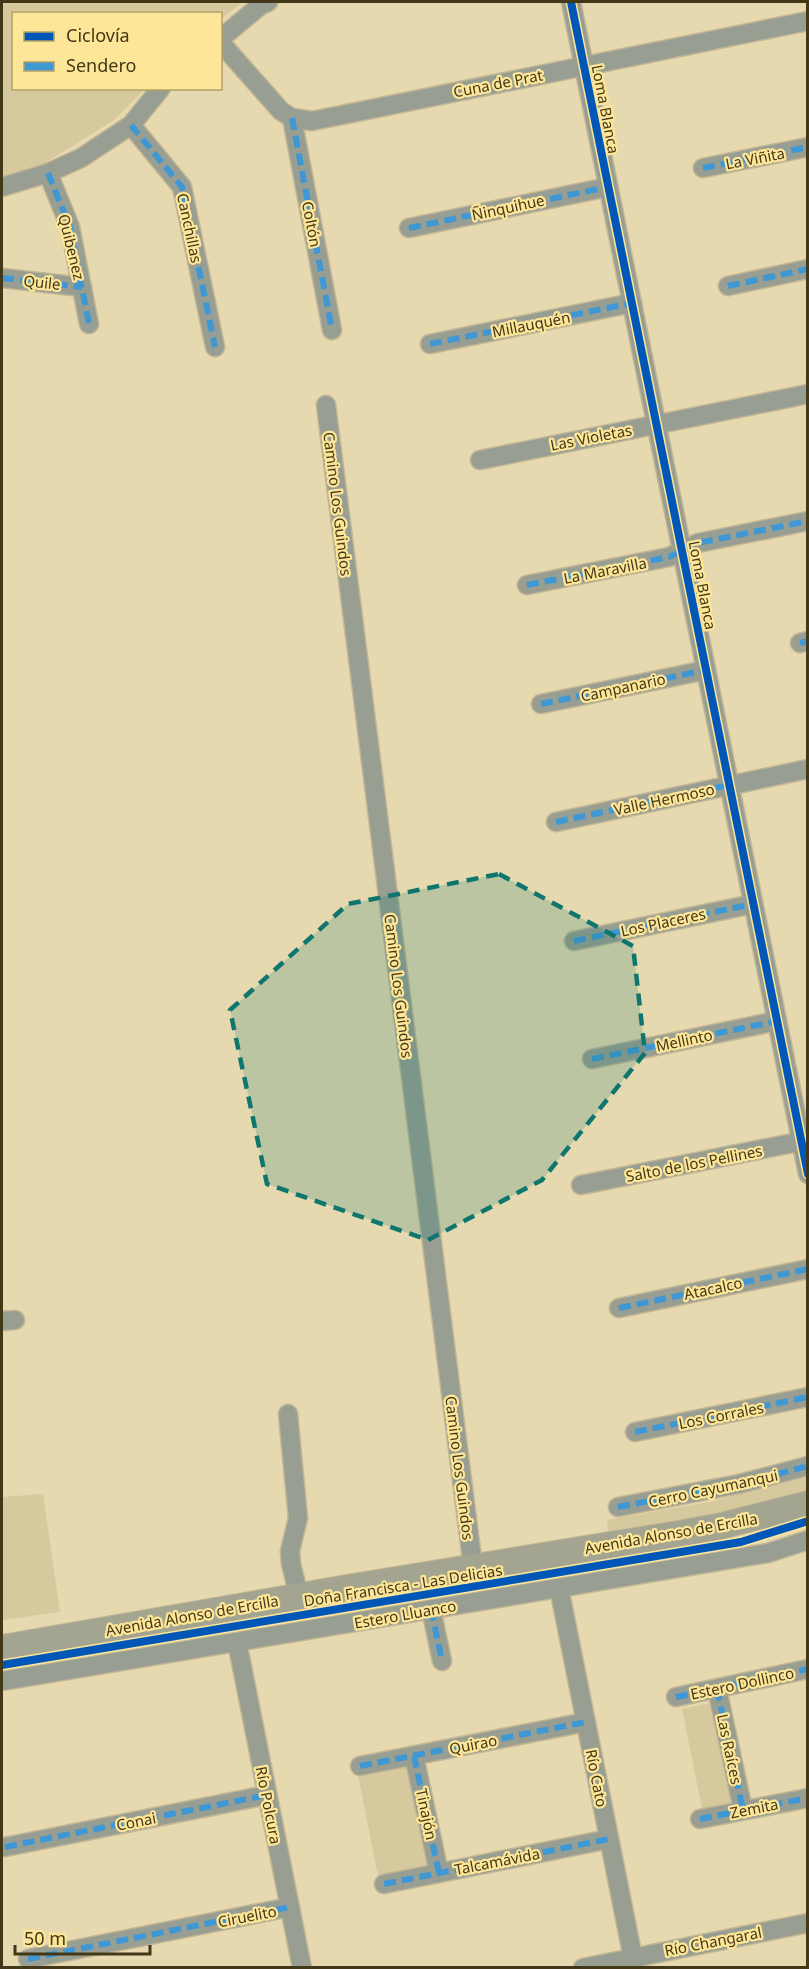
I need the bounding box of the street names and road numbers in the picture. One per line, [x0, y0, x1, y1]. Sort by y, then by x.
street label: Loma Blanca [588, 63, 624, 155]
street label: Cuna de Prat [452, 64, 545, 101]
street label: La Viñita [724, 142, 786, 174]
street label: Ñinquihue [470, 190, 546, 224]
street label: Canchillas [173, 191, 207, 265]
street label: Coltón [298, 199, 326, 249]
street label: Quibenez [54, 212, 90, 282]
street label: Quile [22, 270, 62, 294]
street label: Millauquén [490, 307, 572, 341]
street label: Las Violetas [549, 419, 633, 455]
street label: Camino Los Guindos [319, 431, 357, 577]
street label: Loma Blanca [685, 539, 721, 631]
street label: La Maravilla [562, 552, 648, 588]
street label: Campanario [579, 668, 667, 706]
street label: Valle Hermoso [612, 779, 716, 819]
street label: Los Placeres [619, 903, 707, 941]
street label: Camino Los Guindos [380, 913, 418, 1059]
street label: Mellinto [654, 1024, 714, 1056]
street label: Salto de los Pellines [624, 1140, 764, 1186]
street label: Atacalco [682, 1272, 744, 1304]
street label: Camino Los Guindos [441, 1395, 479, 1541]
street label: Los Corrales [677, 1397, 765, 1433]
street label: Cerro Cayumanqui [646, 1465, 780, 1511]
street label: Avenida Alonso de Ercilla [583, 1508, 759, 1558]
street label: Doña Francisca - Las Delicias [302, 1559, 504, 1611]
street label: Avenida Alonso de Ercilla [104, 1590, 280, 1640]
street label: Estero Lluanco [352, 1595, 458, 1633]
street label: Estero Dollinco [688, 1662, 796, 1704]
street label: Las Raíces [713, 1712, 747, 1786]
street label: Quirao [447, 1730, 499, 1758]
street label: Río Cato [582, 1747, 612, 1809]
street label: Río Polcura [252, 1764, 286, 1846]
street label: Tinajón [412, 1786, 442, 1842]
street label: Zemita [728, 1794, 780, 1822]
street label: Conai [114, 1807, 158, 1835]
street label: Talcamávida [453, 1843, 541, 1879]
street label: Ciruelito [216, 1901, 278, 1931]
street label: Río Changaral [663, 1922, 763, 1960]

